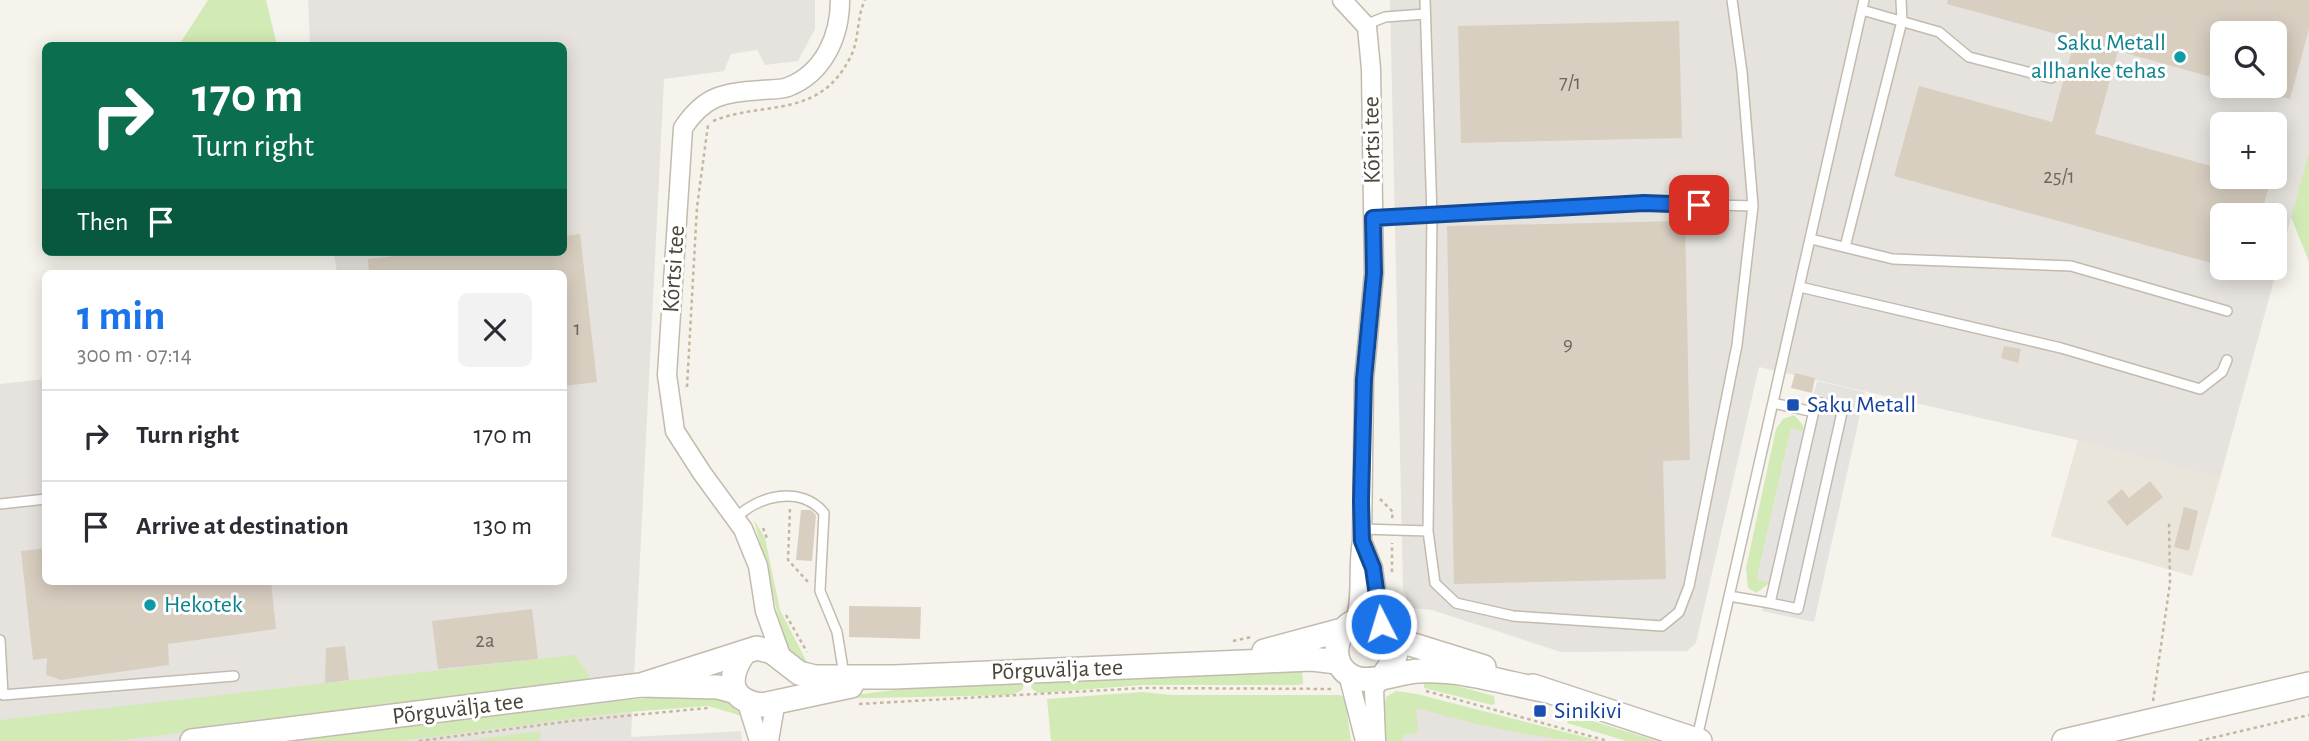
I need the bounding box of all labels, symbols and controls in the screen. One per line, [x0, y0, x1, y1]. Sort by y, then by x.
map controls [2210, 21, 2287, 280]
button: search [2210, 21, 2287, 98]
place label: Saku Metall allhanke tehas [2031, 31, 2166, 83]
marker: Saku Metall allhanke tehas [2172, 49, 2188, 65]
icon: right [77, 70, 168, 161]
text: 170 m [192, 72, 303, 121]
house number: 7/1 [1559, 72, 1581, 93]
street label: Kõrtsi tee [1359, 96, 1385, 184]
button: + [2210, 112, 2287, 189]
text: Turn right [192, 130, 314, 162]
house number: 25/1 [2043, 166, 2075, 187]
pin [1669, 175, 1729, 235]
icon: arrive [1680, 186, 1718, 224]
icon: arrive [142, 203, 180, 241]
button: − [2210, 203, 2287, 280]
text: Then [77, 209, 128, 235]
street label: Kõrtsi tee [659, 224, 689, 314]
button: close [458, 293, 532, 367]
text: 1 min [77, 295, 166, 337]
house number: 1 [573, 318, 581, 339]
house number: 9 [1563, 333, 1573, 354]
text: 300 m · 07:14 [77, 344, 192, 367]
place label: Saku Metall [1807, 393, 1916, 417]
marker: Saku Metall [1785, 397, 1801, 413]
icon: right [77, 417, 115, 455]
text: Turn right [136, 422, 239, 448]
text: 170 m [473, 422, 532, 448]
icon: arrive [77, 508, 115, 546]
text: Arrive at destination [136, 513, 349, 539]
text: 130 m [474, 513, 532, 539]
position arrow [1344, 587, 1418, 661]
place label: Hekotek [164, 593, 243, 617]
marker: Hekotek [142, 597, 158, 613]
house number: 2a [475, 630, 495, 651]
street label: Põrguvälja tee [991, 656, 1123, 684]
street label: Põrguvälja tee [391, 689, 525, 729]
place label: Sinikivi [1554, 699, 1622, 723]
marker: Sinikivi [1532, 703, 1548, 719]

